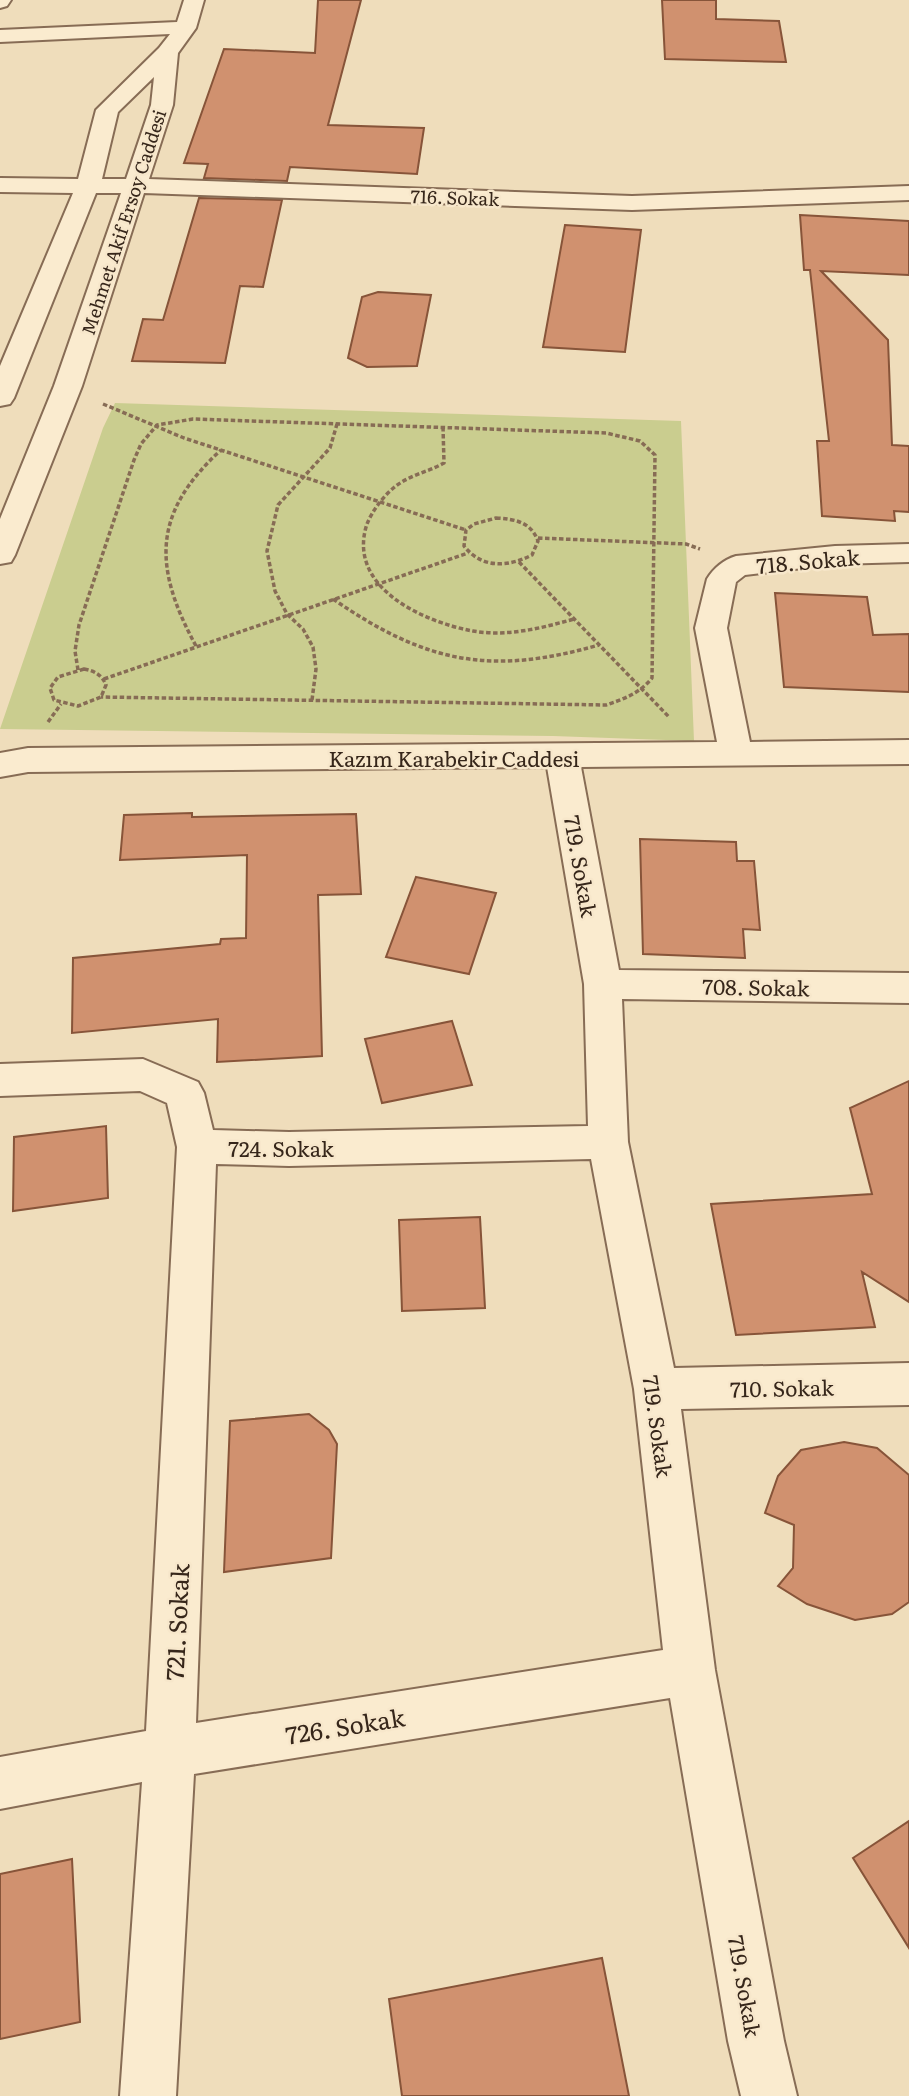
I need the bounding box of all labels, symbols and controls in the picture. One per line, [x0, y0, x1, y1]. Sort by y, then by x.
street label: Mehmet Akif Ersoy Caddesi [74, 106, 172, 338]
street label: 716. Sokak [410, 182, 501, 212]
street label: 718. Sokak [755, 540, 861, 580]
street label: Kazım Karabekir Caddesi [328, 742, 580, 773]
street label: 719. Sokak [558, 813, 606, 920]
street label: 708. Sokak [702, 970, 810, 1002]
street label: 724. Sokak [228, 1132, 334, 1163]
street label: 710. Sokak [730, 1371, 834, 1403]
street label: 719. Sokak [636, 1373, 682, 1479]
street label: 721. Sokak [155, 1562, 197, 1681]
street label: 726. Sokak [283, 1698, 407, 1752]
street label: 719. Sokak [722, 1933, 770, 2040]

